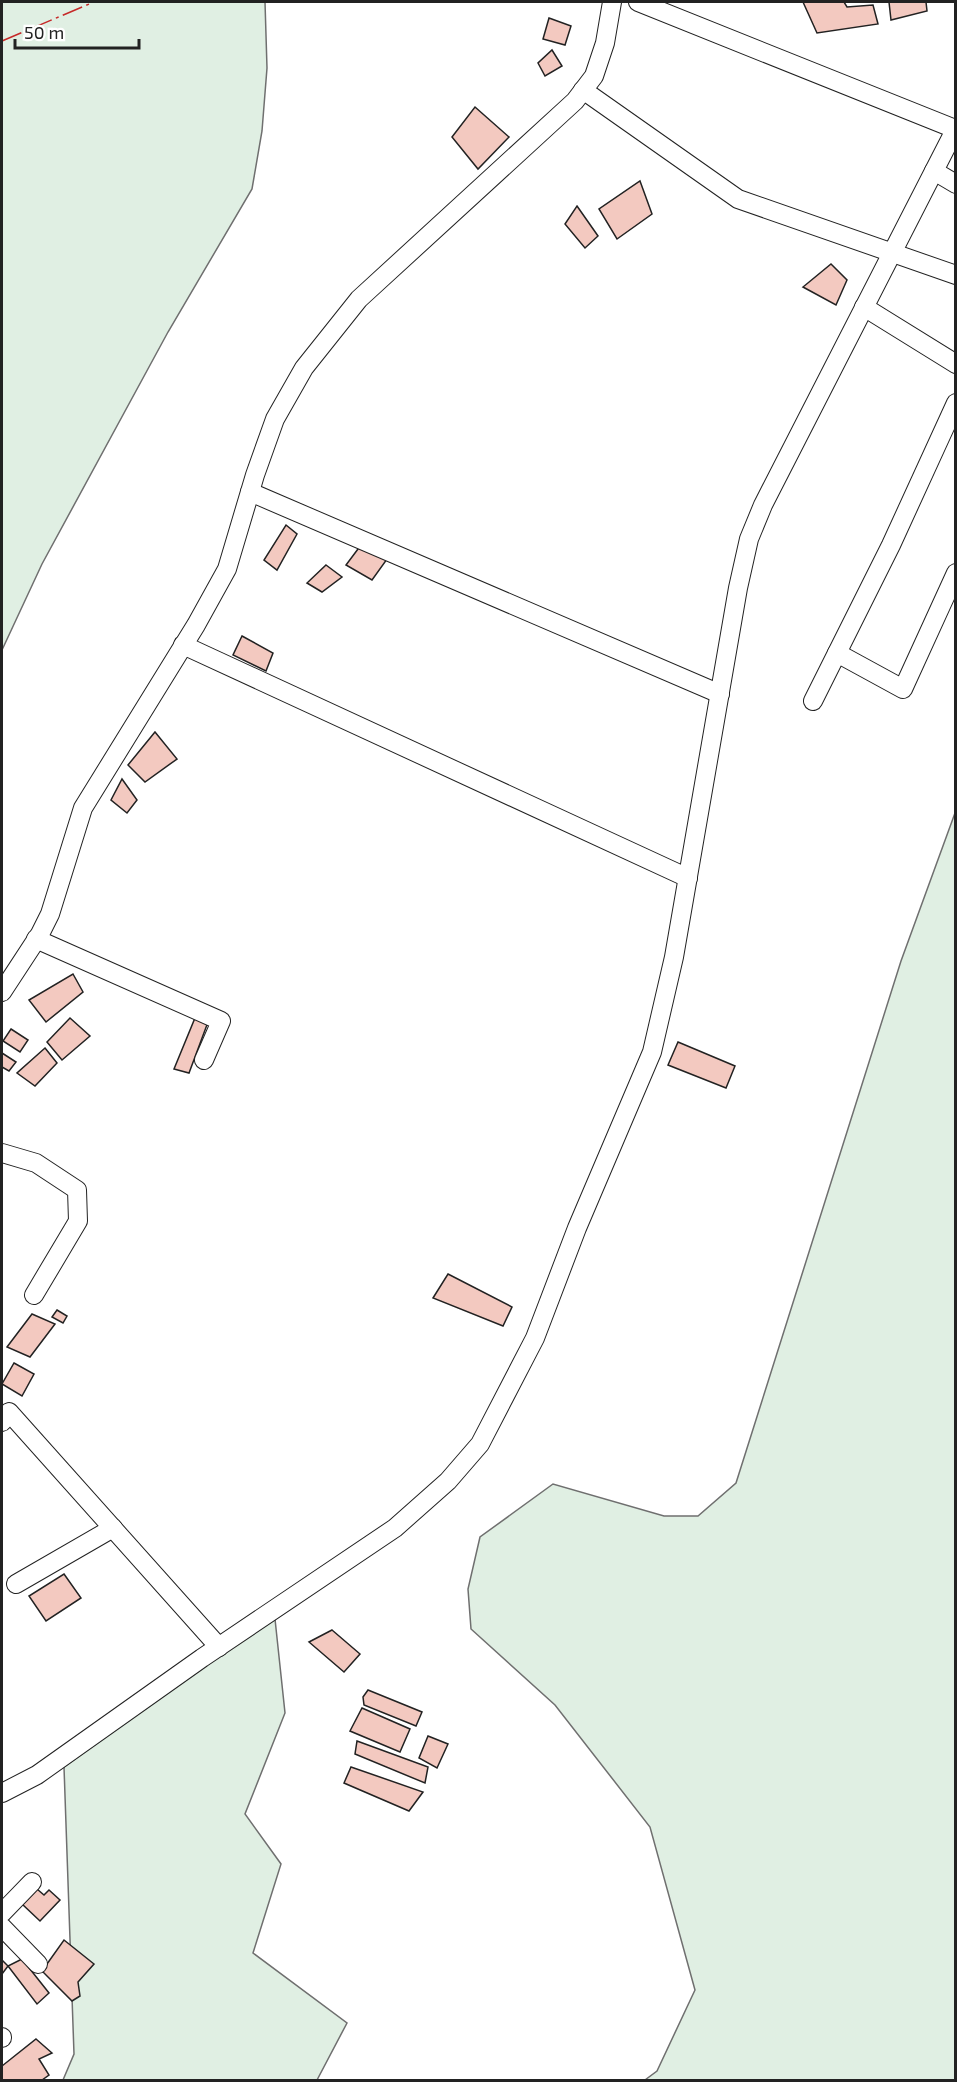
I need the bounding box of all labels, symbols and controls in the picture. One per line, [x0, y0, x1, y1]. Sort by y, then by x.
scale bar [15, 12, 140, 50]
text: 50 m [24, 21, 64, 43]

